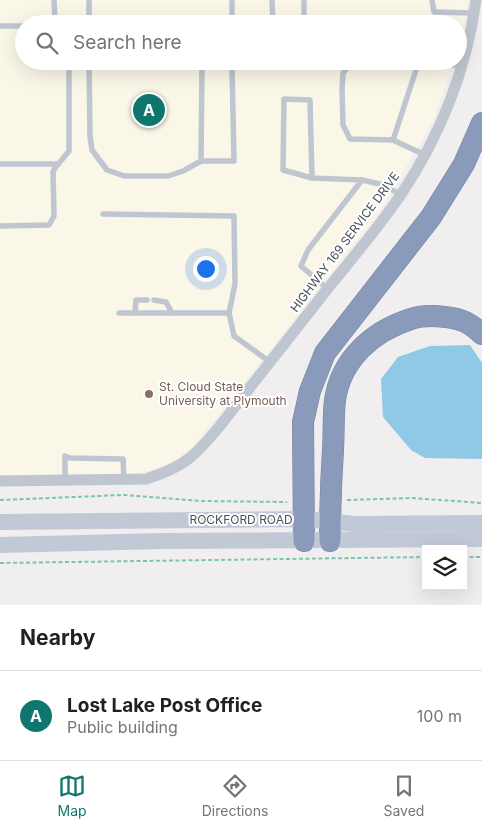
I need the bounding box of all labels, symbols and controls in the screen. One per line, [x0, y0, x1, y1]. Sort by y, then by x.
search box [15, 15, 467, 70]
icon: search [33, 29, 61, 57]
text: Search here [73, 31, 182, 54]
pin: A [133, 91, 165, 129]
street label: HIGHWAY 169 SERVICE DRIVE [287, 169, 402, 315]
your location [193, 256, 219, 282]
place label: St. Cloud State University at Plymouth [159, 379, 287, 408]
marker: St. Cloud State University at Plymouth [143, 388, 155, 400]
street label: ROCKFORD ROAD [189, 512, 293, 527]
map controls [422, 545, 467, 590]
button: layers [422, 545, 467, 590]
text: Nearby [20, 625, 95, 650]
text: Lost Lake Post Office [67, 694, 262, 717]
text: A [30, 706, 42, 726]
text: 100 m [417, 706, 462, 726]
text: Public building [67, 717, 178, 737]
tab: Map [58, 772, 87, 819]
tab: Directions [202, 772, 268, 819]
tab: Saved [383, 772, 424, 819]

